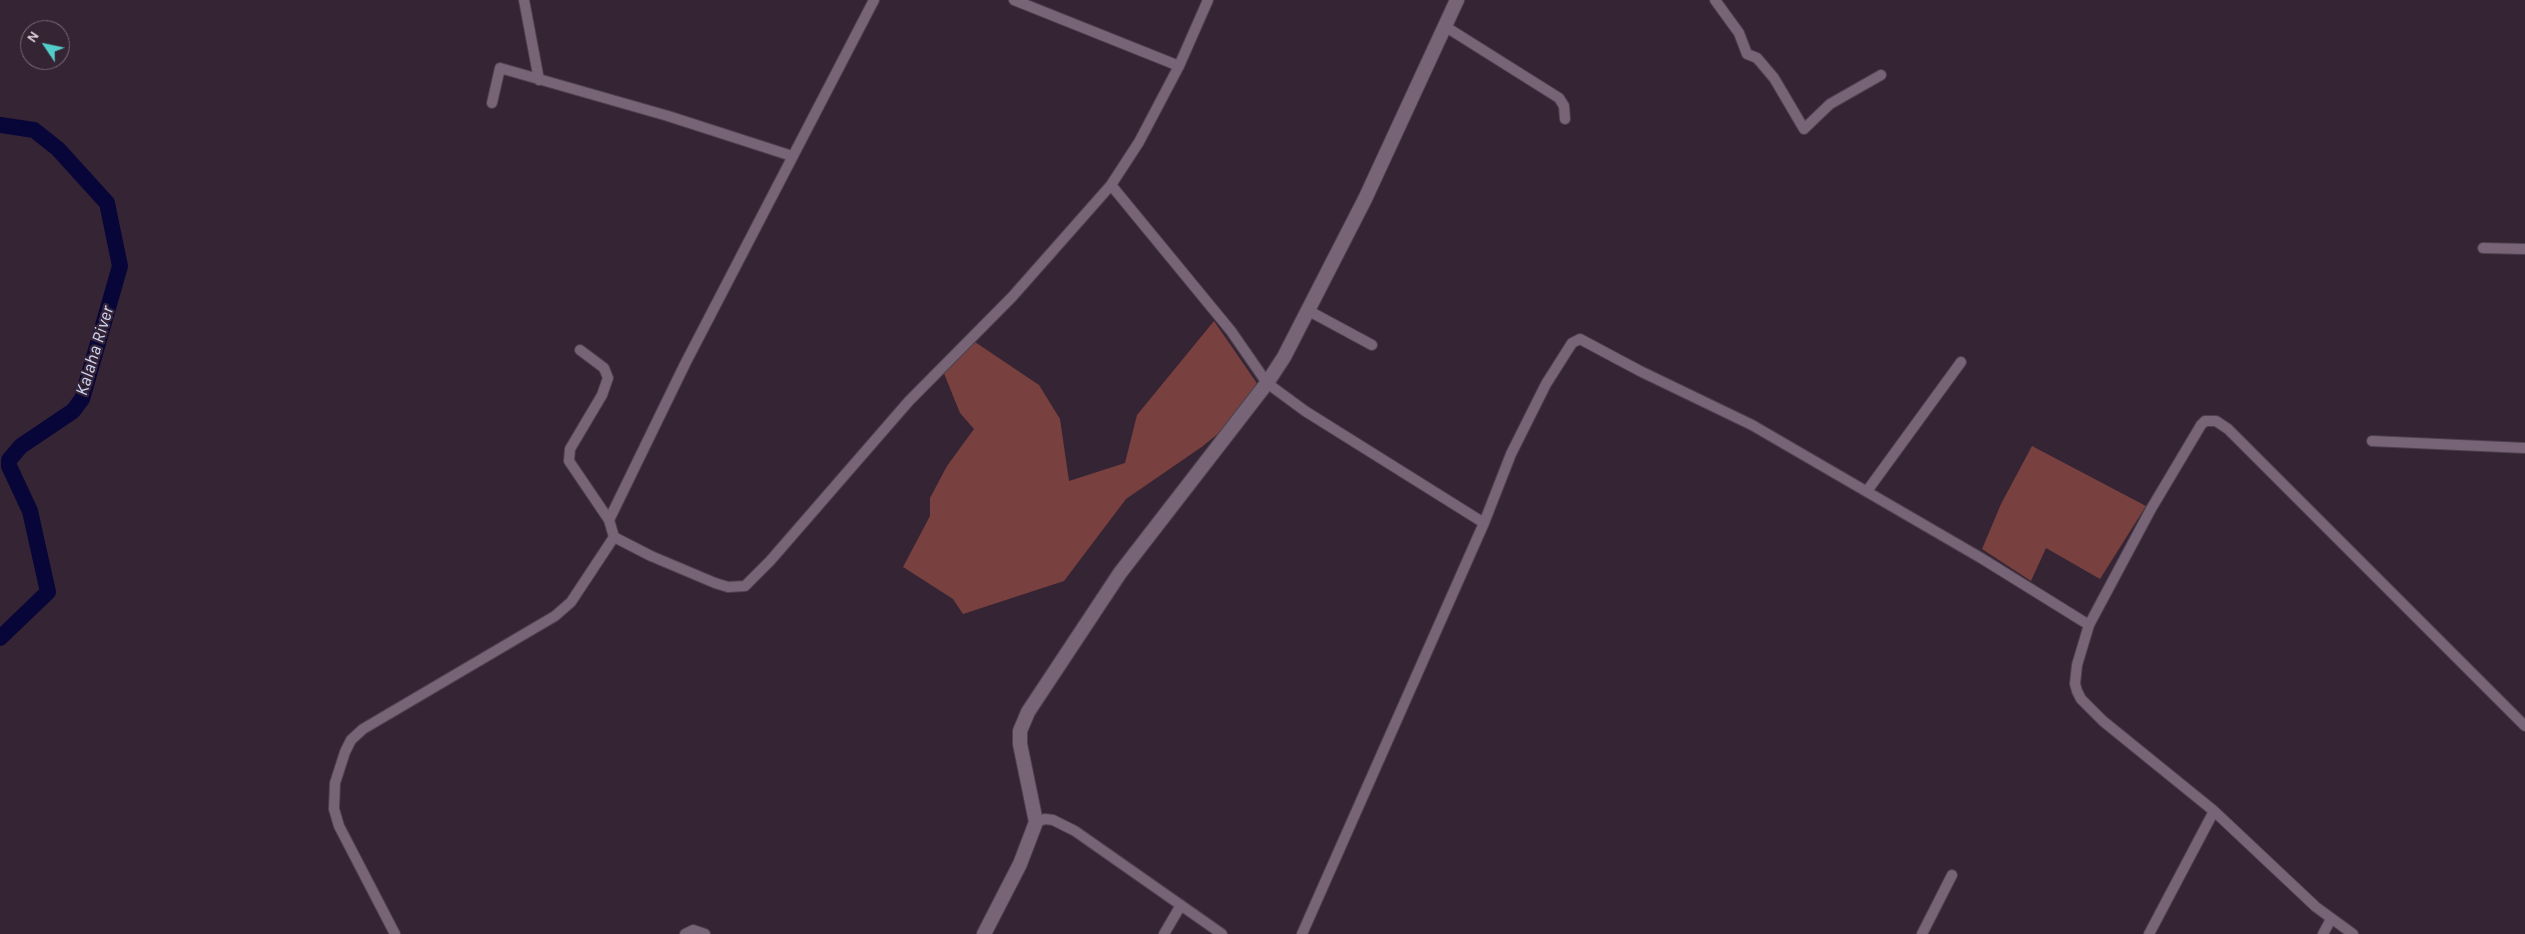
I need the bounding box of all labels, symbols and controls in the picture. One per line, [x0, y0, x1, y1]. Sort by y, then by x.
north arrow [20, 20, 70, 70]
text: N [23, 28, 43, 46]
water label: Kalaha River [71, 304, 119, 398]

